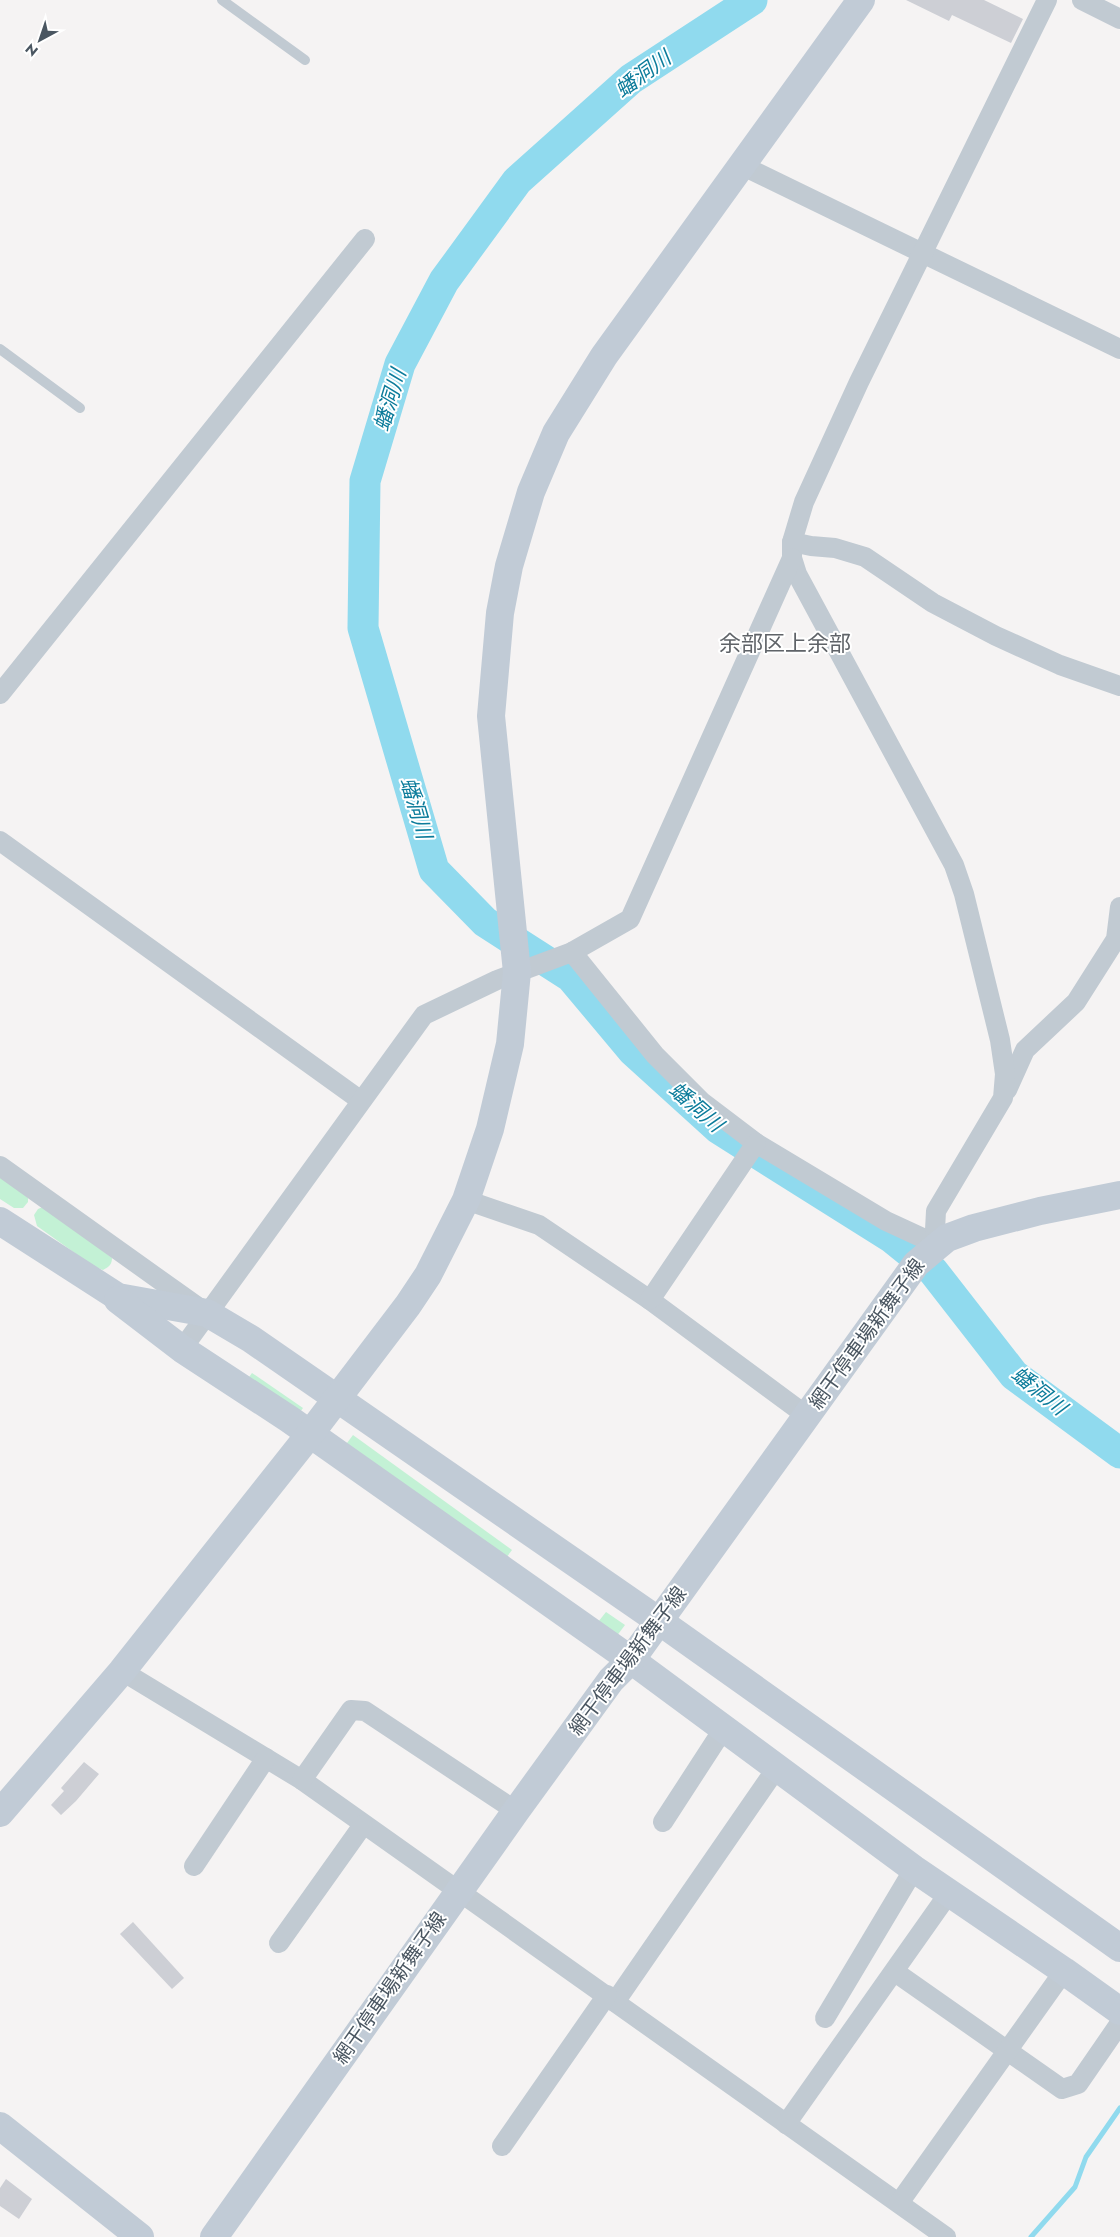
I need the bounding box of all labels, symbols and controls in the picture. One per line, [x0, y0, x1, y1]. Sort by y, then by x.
north arrow [15, 15, 65, 65]
text: N [21, 39, 42, 61]
water label: 蟠洞川 [609, 42, 679, 105]
water label: 蟠洞川 [366, 364, 414, 435]
district label: 余部区上余部 [719, 627, 851, 659]
water label: 蟠洞川 [393, 774, 440, 844]
water label: 蟠洞川 [662, 1075, 731, 1140]
street label: 網干停車場新舞子線 [802, 1253, 932, 1415]
water label: 蟠洞川 [1005, 1360, 1074, 1424]
street label: 網干停車場新舞子線 [562, 1580, 694, 1742]
street label: 網干停車場新舞子線 [327, 1906, 453, 2070]

